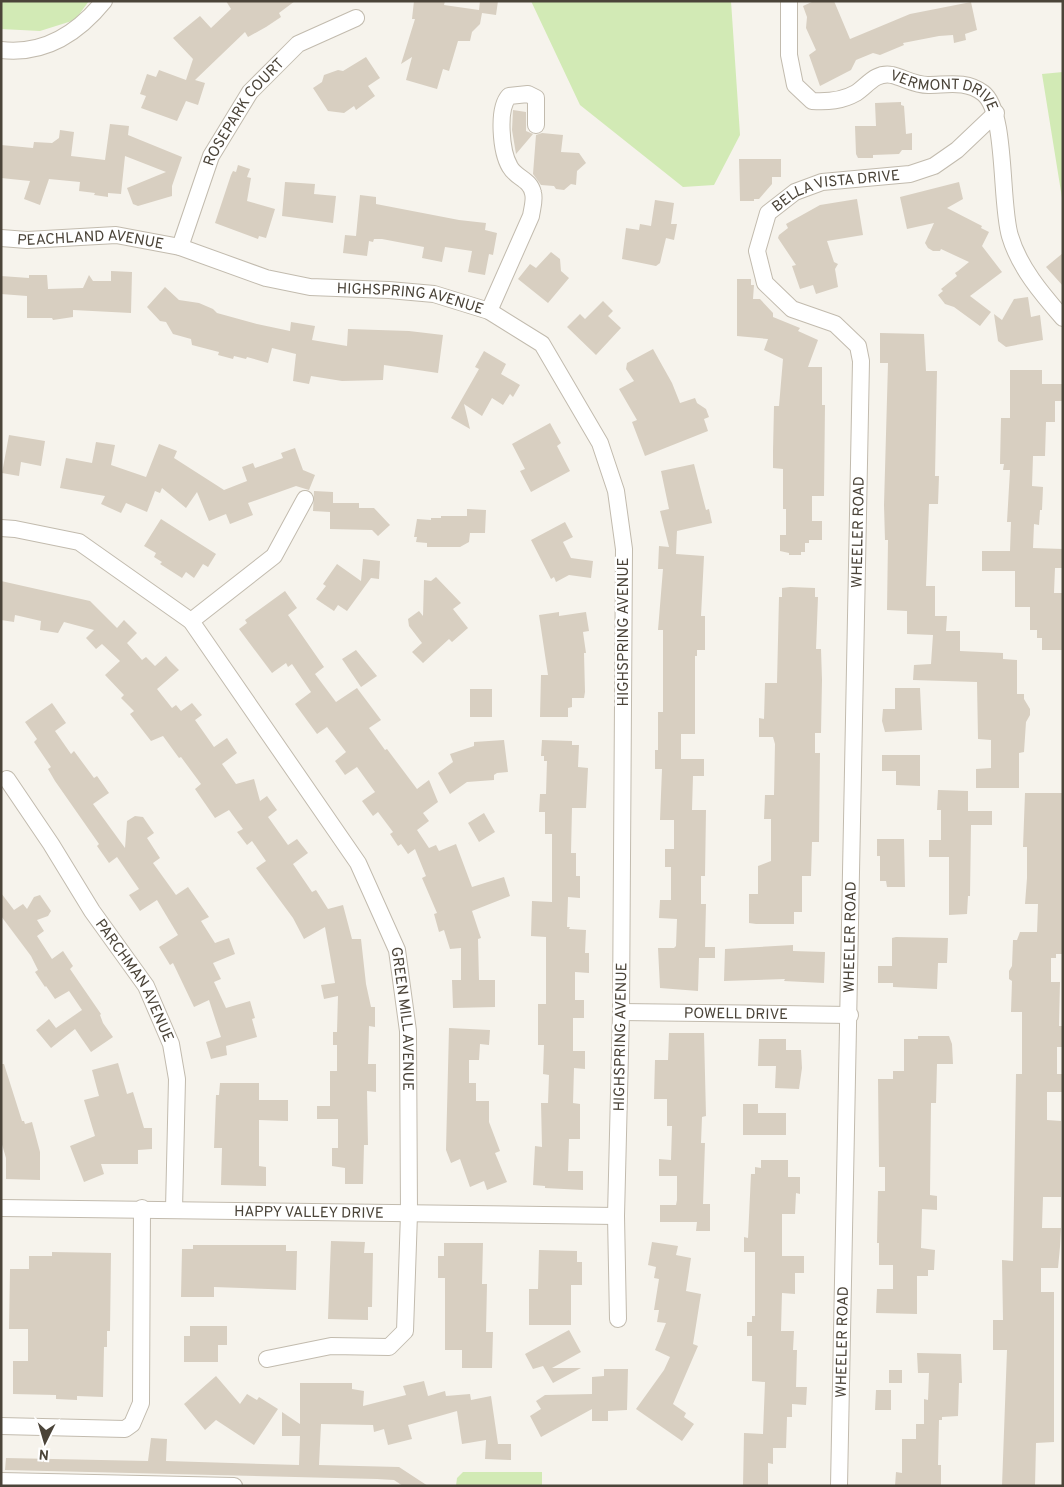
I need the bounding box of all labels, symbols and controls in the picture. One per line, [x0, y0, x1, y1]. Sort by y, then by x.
street label: ROSEPARK COURT [200, 55, 289, 169]
street label: VERMONT DRIVE [887, 67, 1001, 114]
street label: BELLA VISTA DRIVE [769, 167, 901, 217]
street label: PEACHLAND AVENUE [16, 227, 165, 255]
street label: HIGHSPRING AVENUE [336, 280, 486, 320]
street label: WHEELER ROAD [849, 476, 870, 588]
street label: HIGHSPRING AVENUE [615, 557, 634, 707]
street label: WHEELER ROAD [841, 881, 862, 993]
street label: PARCHMAN AVENUE [90, 916, 177, 1045]
street label: GREEN MILL AVENUE [386, 946, 416, 1091]
street label: HIGHSPRING AVENUE [611, 962, 632, 1112]
street label: POWELL DRIVE [684, 1005, 788, 1025]
street label: HAPPY VALLEY DRIVE [234, 1203, 384, 1224]
street label: WHEELER ROAD [833, 1286, 854, 1398]
north arrow [20, 1417, 70, 1467]
text: N [38, 1445, 50, 1462]

